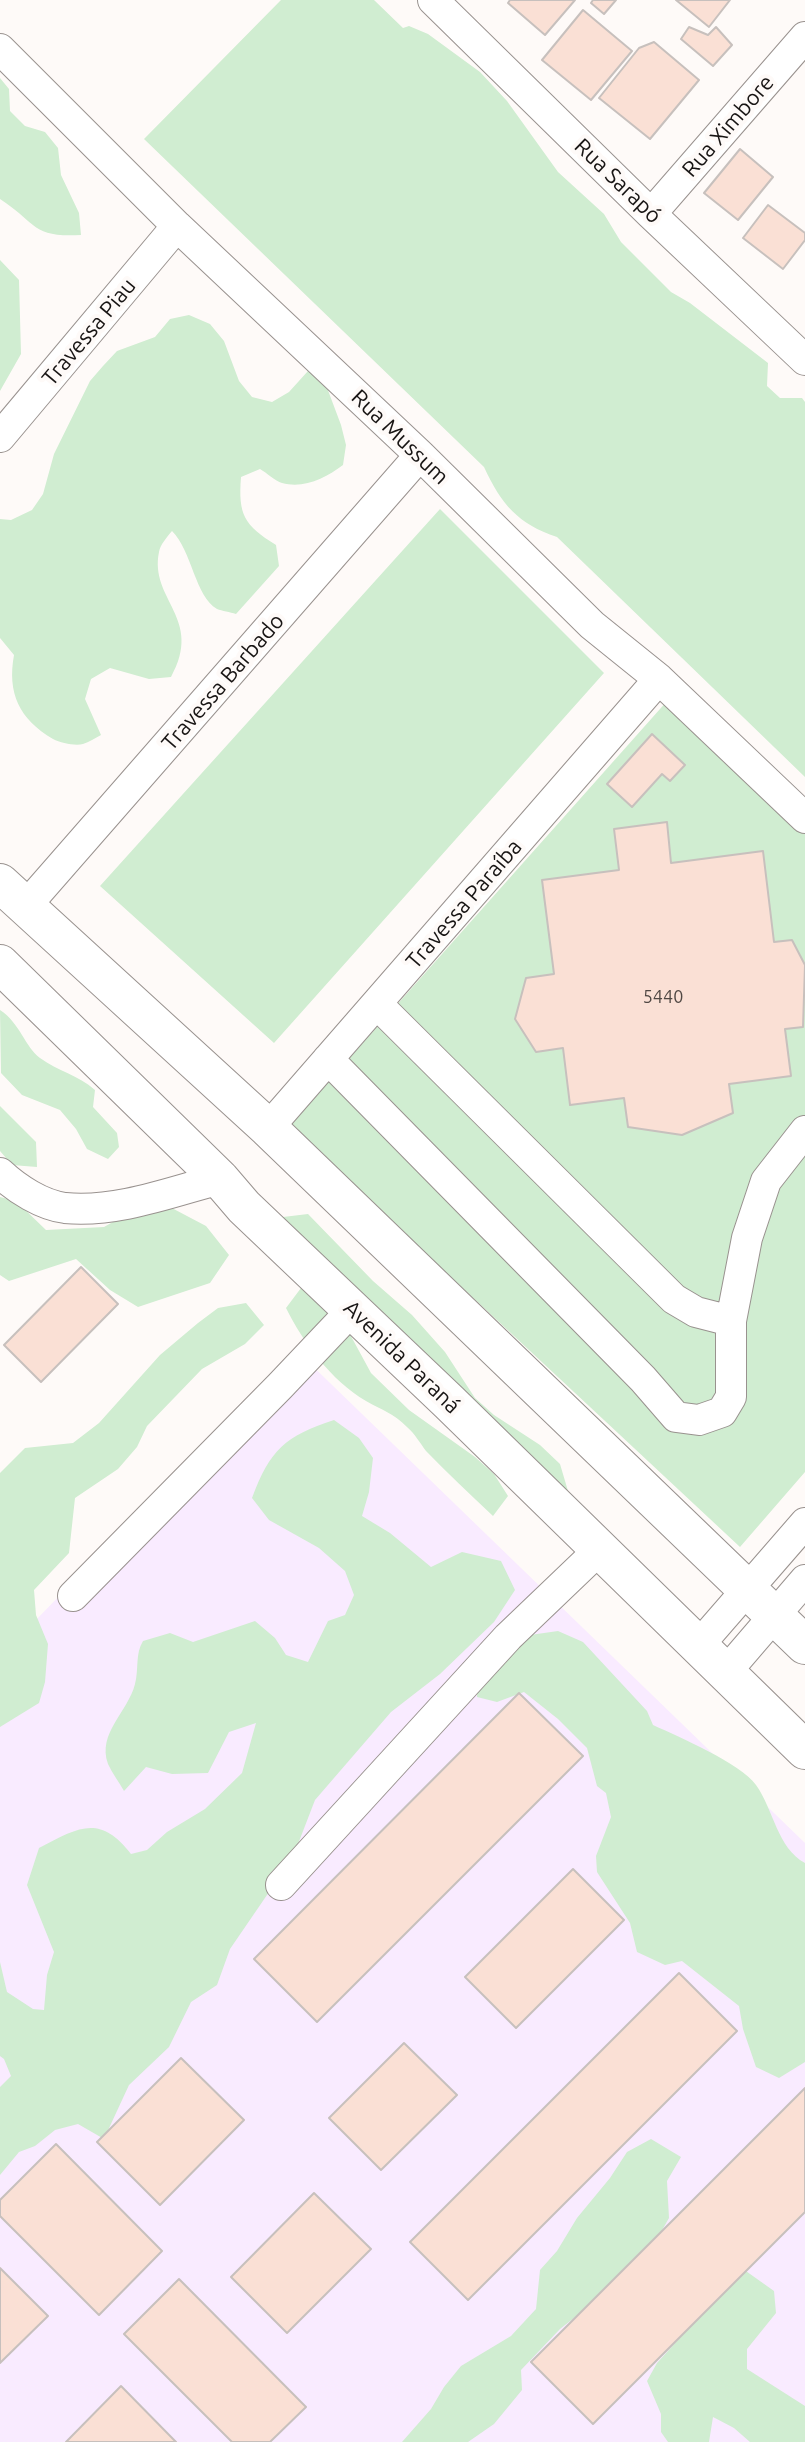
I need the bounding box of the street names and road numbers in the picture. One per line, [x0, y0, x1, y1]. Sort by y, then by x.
street label: Rua Ximbore [676, 70, 780, 182]
street label: Rua Sarapó [569, 133, 667, 229]
street label: Travessa Piau [37, 273, 141, 391]
street label: Rua Mussum [346, 384, 454, 490]
street label: Travessa Barbado [156, 608, 290, 756]
street label: Travessa Paraíba [401, 834, 527, 974]
street label: Avenida Paraná [338, 1295, 466, 1419]

